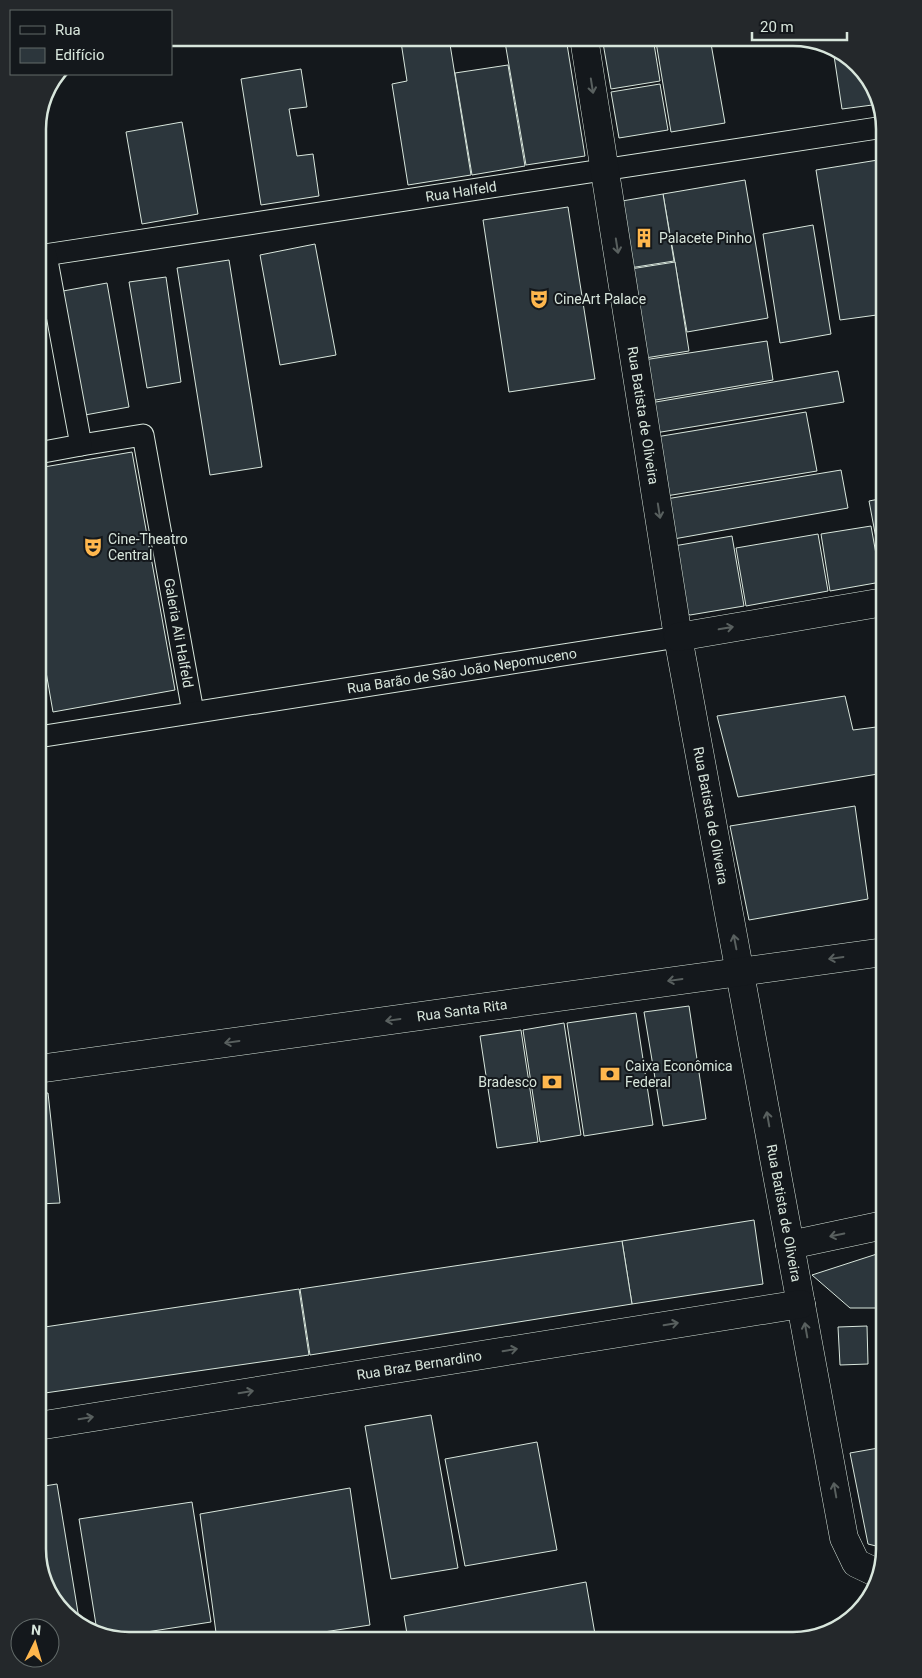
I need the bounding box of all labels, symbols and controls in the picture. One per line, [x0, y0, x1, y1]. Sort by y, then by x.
legend [10, 10, 172, 75]
scale bar [752, 10, 847, 42]
text: 20 m [760, 18, 794, 36]
text: Rua [55, 21, 81, 39]
text: Edifício [55, 46, 104, 64]
one-way arrow [587, 77, 597, 93]
street label: Rua Halfeld [424, 178, 498, 205]
building icon: Palacete Pinho [633, 227, 655, 249]
place label: Palacete Pinho [659, 230, 752, 246]
one-way arrow [612, 238, 622, 254]
theatre icon: CineArt Palace [528, 288, 550, 310]
place label: CineArt Palace [554, 291, 646, 307]
street label: Rua Batista de Oliveira [624, 345, 662, 486]
one-way arrow [654, 502, 664, 518]
place label: Cine-Theatro Central [108, 531, 188, 563]
theatre icon: Cine-Theatro Central [82, 536, 104, 558]
street label: Galeria Ali Halfeld [161, 577, 196, 689]
one-way arrow [718, 623, 734, 633]
street label: Rua Barão de São João Nepomuceno [346, 645, 578, 697]
street label: Rua Batista de Oliveira [690, 746, 731, 886]
one-way arrow [730, 934, 740, 950]
one-way arrow [829, 954, 845, 964]
one-way arrow [668, 976, 684, 986]
street label: Rua Santa Rita [416, 996, 508, 1025]
one-way arrow [385, 1015, 401, 1025]
one-way arrow [224, 1037, 240, 1047]
place label: Caixa Econômica Federal [625, 1058, 733, 1090]
bank icon: Caixa Econômica Federal [599, 1063, 621, 1085]
bank icon: Bradesco [541, 1071, 563, 1093]
place label: Bradesco [478, 1074, 537, 1090]
one-way arrow [762, 1111, 772, 1127]
street label: Rua Batista de Oliveira [764, 1143, 805, 1283]
one-way arrow [830, 1231, 846, 1240]
one-way arrow [662, 1319, 678, 1329]
one-way arrow [800, 1323, 810, 1339]
one-way arrow [502, 1345, 518, 1355]
street label: Rua Braz Bernardino [355, 1347, 483, 1383]
one-way arrow [238, 1387, 254, 1397]
one-way arrow [77, 1413, 93, 1423]
one-way arrow [829, 1483, 839, 1499]
north arrow [10, 1618, 60, 1668]
text: N [31, 1622, 42, 1638]

